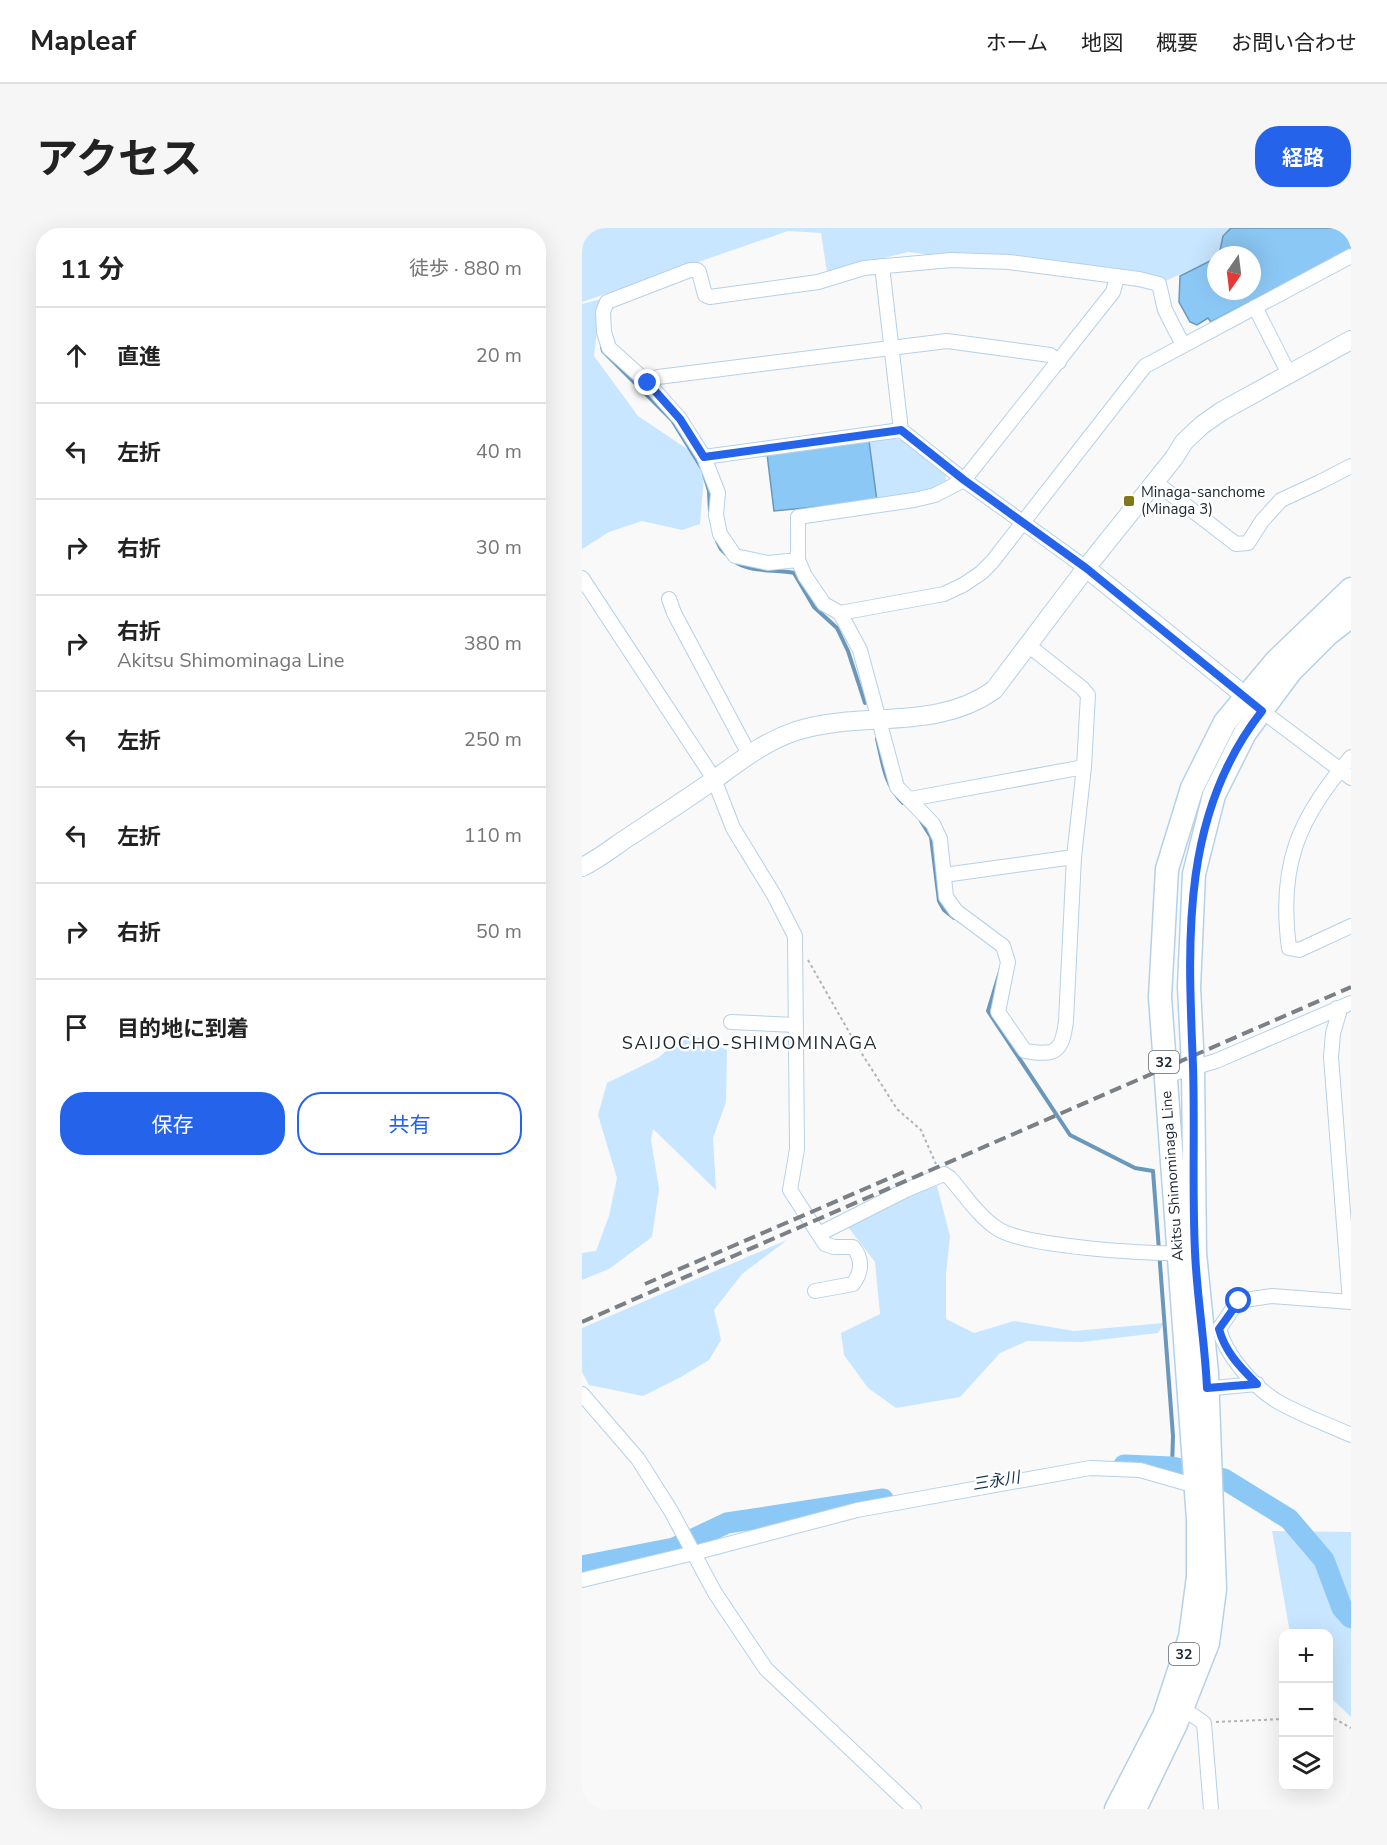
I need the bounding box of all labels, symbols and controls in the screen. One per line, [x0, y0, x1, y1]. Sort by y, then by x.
text: Mapleaf [30, 22, 136, 60]
text: ホーム [986, 29, 1048, 57]
text: 地図 [1081, 29, 1123, 57]
text: 概要 [1156, 29, 1198, 57]
text: お問い合わせ [1231, 29, 1357, 57]
button: 経路 [1255, 126, 1351, 187]
text: アクセス [36, 131, 202, 188]
north arrow [1207, 246, 1261, 300]
text: 11 分 [60, 252, 124, 287]
text: 徒歩 · 880 m [409, 255, 522, 282]
icon: ahead [60, 339, 93, 372]
text: 直進 [117, 342, 161, 372]
text: 20 m [476, 342, 522, 369]
route end [634, 369, 660, 395]
icon: left [60, 435, 93, 468]
text: 左折 [117, 438, 161, 468]
text: 40 m [476, 438, 522, 465]
place label: Minaga-sanchome (Minaga 3) [1141, 482, 1265, 519]
marker: Minaga-sanchome (Minaga 3) [1122, 494, 1136, 508]
icon: right [60, 531, 93, 564]
text: 右折 [117, 534, 161, 564]
text: 30 m [476, 534, 522, 561]
text: 右折 [117, 617, 161, 647]
icon: right [60, 627, 93, 660]
text: 380 m [464, 630, 522, 657]
text: Akitsu Shimominaga Line [117, 647, 344, 674]
icon: left [60, 723, 93, 756]
text: 左折 [117, 726, 161, 756]
text: 250 m [464, 726, 522, 753]
icon: left [60, 819, 93, 852]
text: 左折 [117, 822, 161, 852]
text: 110 m [464, 822, 522, 849]
icon: right [60, 915, 93, 948]
text: 右折 [117, 918, 161, 948]
text: 50 m [476, 918, 522, 945]
icon: arrive [60, 1011, 93, 1044]
text: 目的地に到着 [117, 1014, 249, 1044]
district label: SAIJOCHO-SHIMOMINAGA [622, 1031, 878, 1055]
road number: 32 [1149, 1051, 1179, 1073]
street label: Akitsu Shimominaga Line [1156, 1090, 1188, 1262]
button: 保存 [60, 1092, 285, 1155]
button: 共有 [297, 1092, 522, 1155]
route start [1225, 1287, 1251, 1313]
water label: 三永川 [971, 1466, 1024, 1496]
map controls [1279, 1629, 1333, 1791]
button: + [1279, 1629, 1333, 1683]
road number: 32 [1169, 1643, 1199, 1665]
button: − [1279, 1683, 1333, 1737]
button: layers [1279, 1737, 1333, 1791]

